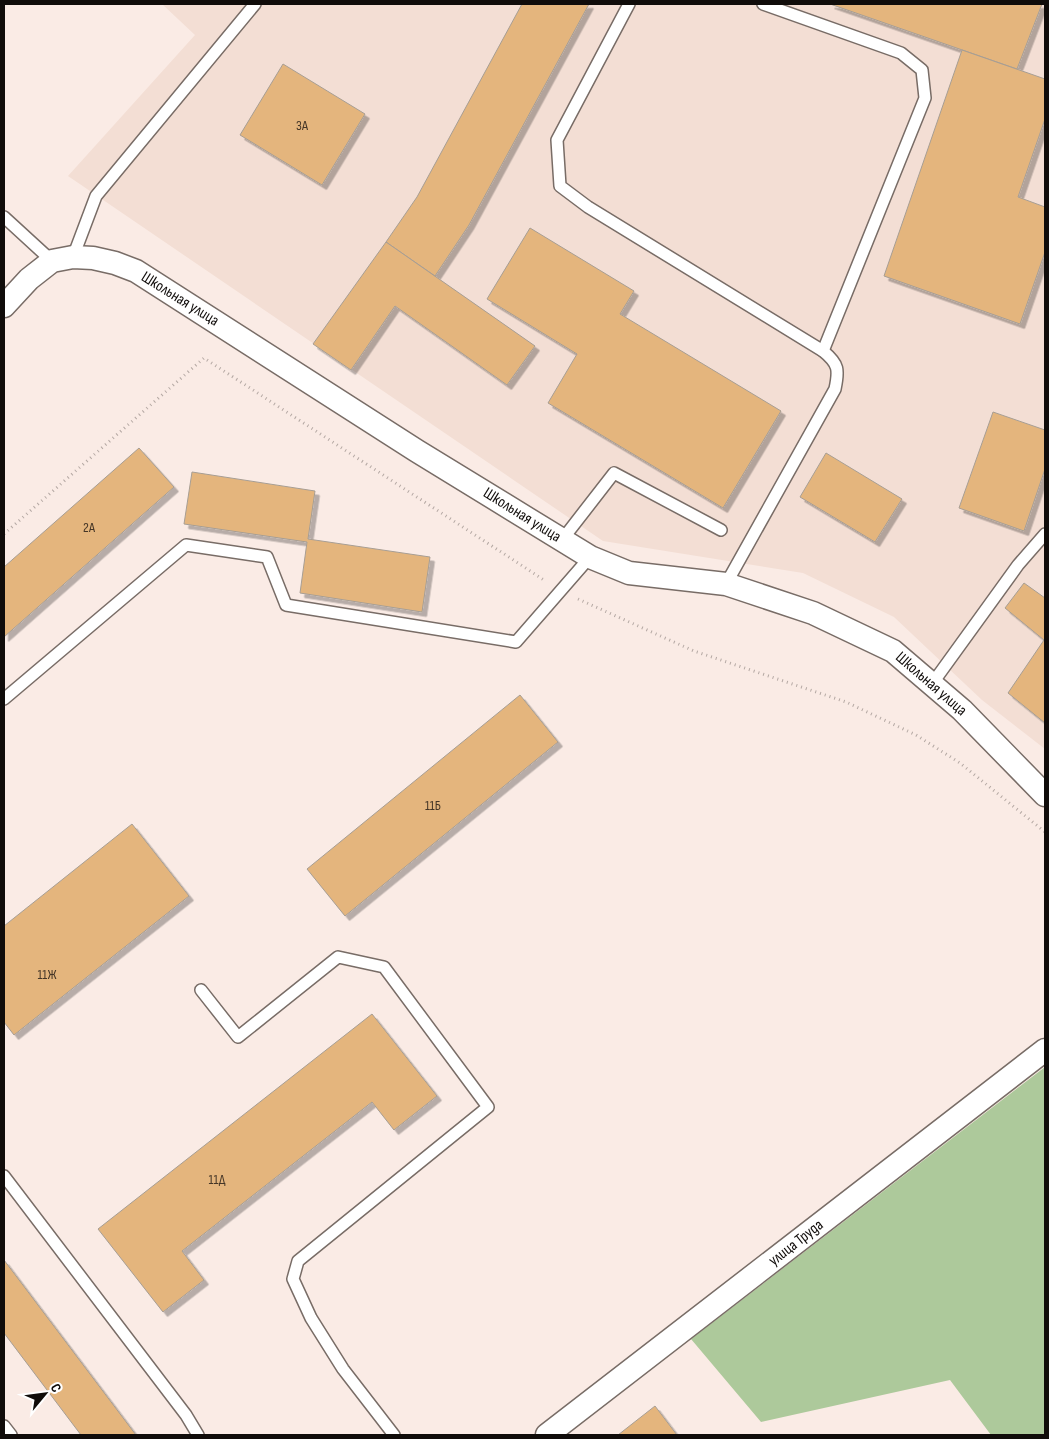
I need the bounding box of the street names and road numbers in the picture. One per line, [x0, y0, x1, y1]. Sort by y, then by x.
street label: Школьная улица [138, 268, 222, 330]
street label: Школьная улица [480, 484, 564, 546]
street label: Школьная улица [892, 648, 970, 720]
street label: улица Труда [765, 1216, 827, 1270]

